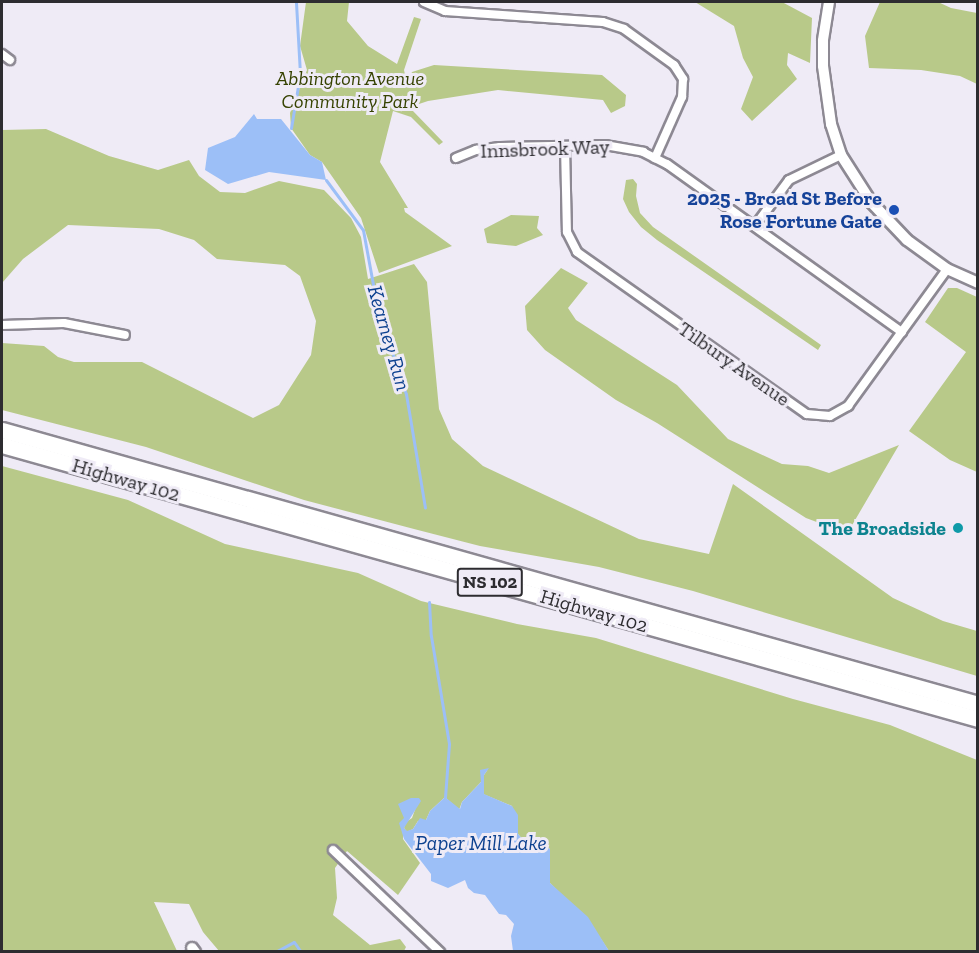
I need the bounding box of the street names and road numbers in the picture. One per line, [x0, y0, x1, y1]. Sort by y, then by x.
street label: Innsbrook Way [480, 135, 610, 163]
street label: Tilbury Avenue [673, 316, 795, 412]
street label: Highway 102 [69, 453, 183, 507]
road number: NS 102 [456, 567, 524, 597]
street label: Highway 102 [537, 584, 651, 638]

